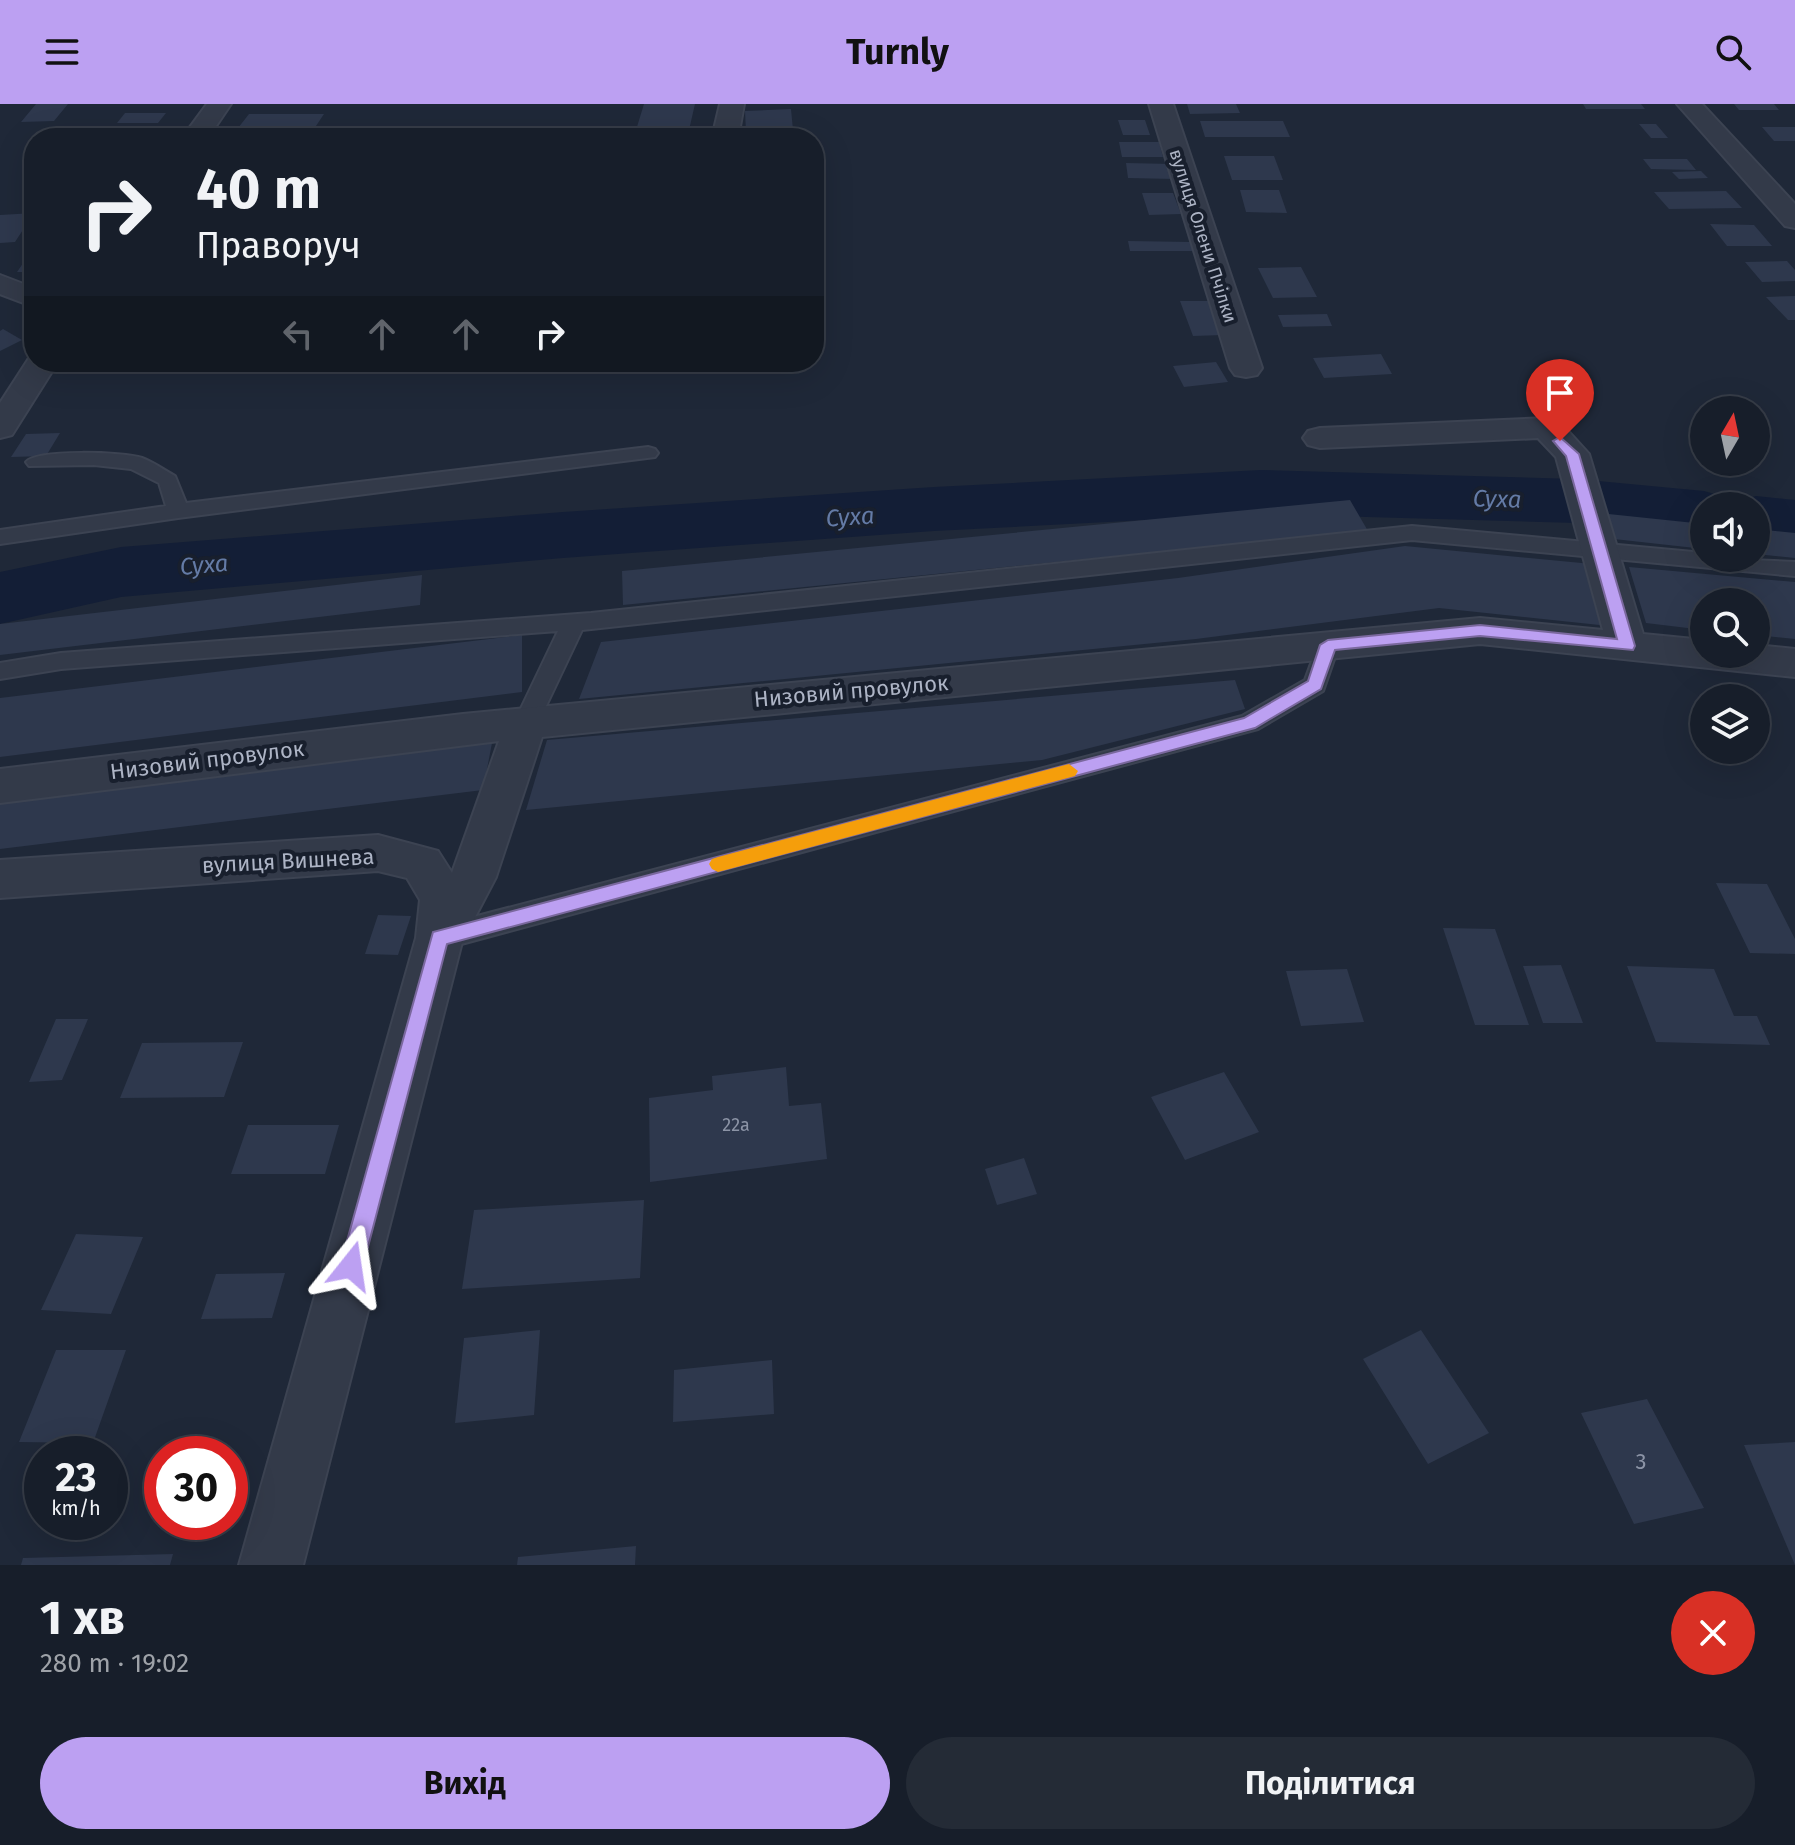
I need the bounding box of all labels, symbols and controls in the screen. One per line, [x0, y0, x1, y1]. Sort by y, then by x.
icon: menu [40, 30, 84, 74]
text: Turnly [846, 30, 949, 74]
icon: search [1711, 30, 1755, 74]
street label: вулиця Олени Пчілки [1165, 146, 1241, 326]
text: 40 m [196, 156, 321, 223]
icon: right [64, 160, 168, 264]
text: Праворуч [196, 224, 361, 268]
icon: left [276, 312, 320, 356]
icon: ahead [360, 312, 404, 356]
icon: ahead [444, 312, 488, 356]
icon: right [528, 312, 572, 356]
pin [1526, 359, 1594, 441]
icon: arrive [1538, 371, 1582, 415]
north arrow [1690, 396, 1770, 476]
map controls [1690, 396, 1770, 764]
water label: Суха [1472, 484, 1522, 514]
button: sound [1690, 492, 1770, 572]
water label: Суха [825, 501, 875, 533]
water label: Суха [179, 549, 229, 581]
button: search [1690, 588, 1770, 668]
street label: Низовий провулок [753, 669, 950, 713]
button: layers [1690, 684, 1770, 764]
street label: Низовий провулок [109, 735, 306, 785]
street label: вулиця Вишнева [201, 843, 375, 879]
house number: 22а [722, 1114, 750, 1136]
position arrow [309, 1224, 393, 1308]
speed limit sign: 30 [144, 1436, 248, 1540]
house number: 3 [1636, 1448, 1646, 1475]
text: 23 [55, 1454, 97, 1502]
text: km/h [51, 1496, 101, 1520]
text: 1 хв [40, 1589, 125, 1647]
button: close [1671, 1591, 1755, 1675]
text: 280 m · 19:02 [40, 1648, 189, 1679]
button: Вихід [40, 1737, 890, 1829]
button: Поділитися [906, 1737, 1755, 1829]

